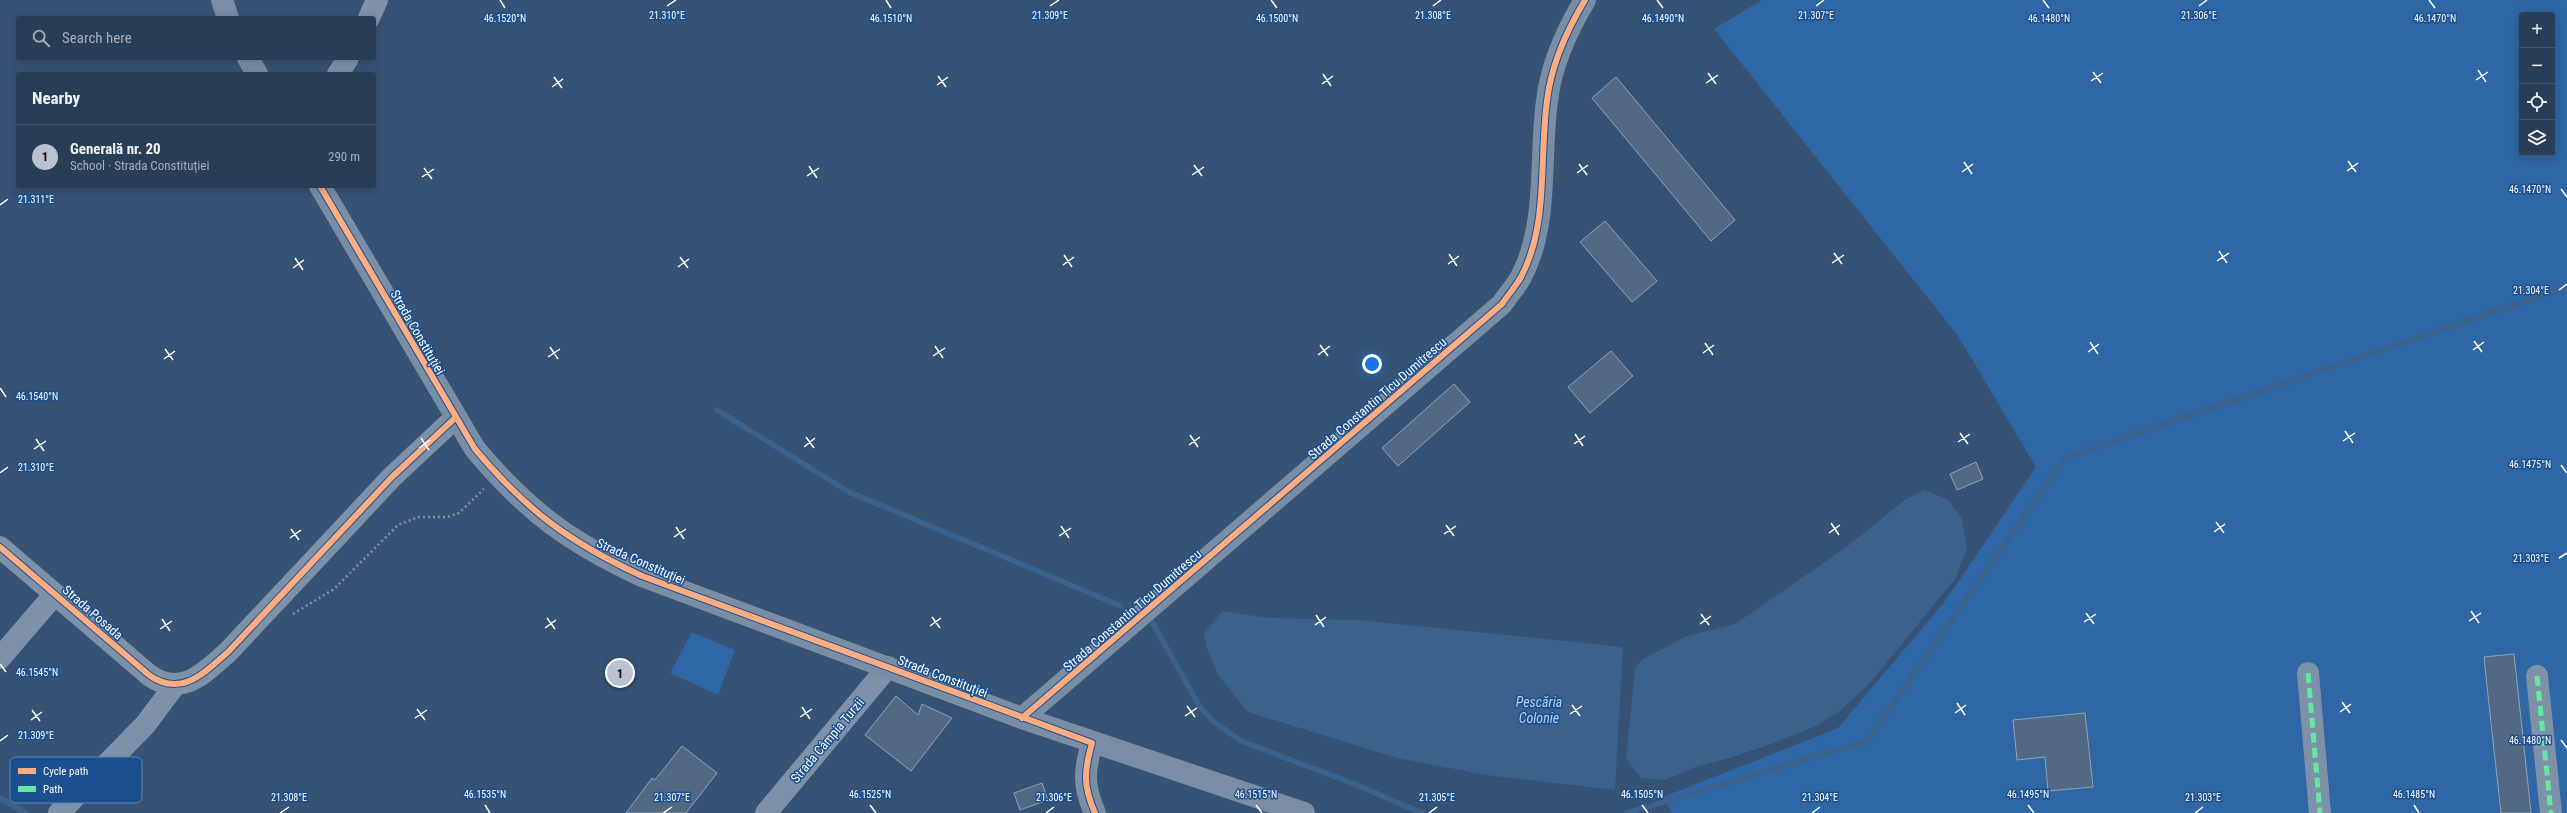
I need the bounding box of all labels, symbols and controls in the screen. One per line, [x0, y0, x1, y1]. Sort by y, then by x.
text: 21.310°E [649, 10, 685, 21]
text: 21.309°E [1032, 10, 1068, 21]
text: 21.308°E [1415, 10, 1451, 21]
text: 21.307°E [1798, 10, 1834, 21]
text: 21.306°E [2181, 10, 2217, 21]
map controls [2519, 12, 2555, 156]
button: + [2519, 12, 2555, 48]
text: 46.1520°N [484, 13, 526, 24]
text: 46.1510°N [870, 13, 912, 24]
text: 46.1500°N [1256, 13, 1298, 24]
text: 46.1490°N [1642, 13, 1684, 24]
text: 46.1480°N [2028, 13, 2070, 24]
text: 46.1470°N [2414, 13, 2456, 24]
search box [16, 16, 376, 60]
icon: search [30, 27, 52, 49]
text: Search here [62, 29, 132, 47]
button: − [2519, 48, 2555, 84]
button: locate [2519, 84, 2555, 120]
text: Nearby [32, 88, 80, 108]
button: layers [2519, 120, 2555, 156]
text: Generală nr. 20 [70, 140, 161, 158]
text: 1 [42, 149, 48, 164]
text: 290 m [328, 149, 360, 164]
text: School · Strada Constituției [70, 158, 209, 173]
text: 46.1470°N [2509, 184, 2551, 195]
text: 21.311°E [18, 194, 54, 205]
text: 21.304°E [2513, 285, 2549, 296]
street label: Strada Constituției [386, 287, 448, 378]
street label: Strada Constantin Ticu Dumitrescu [1305, 334, 1449, 462]
your location [1362, 354, 1382, 374]
text: 46.1540°N [16, 391, 58, 402]
text: 46.1475°N [2509, 459, 2551, 470]
text: 21.310°E [18, 462, 54, 473]
street label: Strada Constituției [594, 535, 687, 589]
street label: Strada Constantin Ticu Dumitrescu [1060, 546, 1204, 674]
text: 21.303°E [2513, 553, 2549, 564]
street label: Strada Posada [60, 582, 126, 643]
street label: Strada Constituției [895, 652, 990, 701]
pin: 1 [607, 658, 633, 688]
text: 46.1545°N [16, 667, 58, 678]
water label: Pescăria Colonie [1516, 694, 1562, 726]
street label: Strada Câmpia Turzii [788, 695, 867, 786]
text: 21.309°E [18, 730, 54, 741]
text: 46.1480°N [2509, 735, 2551, 746]
legend [10, 757, 142, 803]
text: Cycle path [43, 765, 88, 778]
text: Path [43, 783, 63, 796]
text: 46.1535°N [464, 789, 506, 800]
text: 46.1525°N [849, 789, 891, 800]
text: 46.1515°N [1235, 789, 1277, 800]
text: 46.1505°N [1621, 789, 1663, 800]
text: 46.1495°N [2007, 789, 2049, 800]
text: 46.1485°N [2393, 789, 2435, 800]
text: 21.308°E [271, 792, 307, 803]
text: 21.307°E [654, 792, 690, 803]
text: 21.306°E [1036, 792, 1072, 803]
text: 21.305°E [1419, 792, 1455, 803]
text: 21.304°E [1802, 792, 1838, 803]
text: 21.303°E [2185, 792, 2221, 803]

